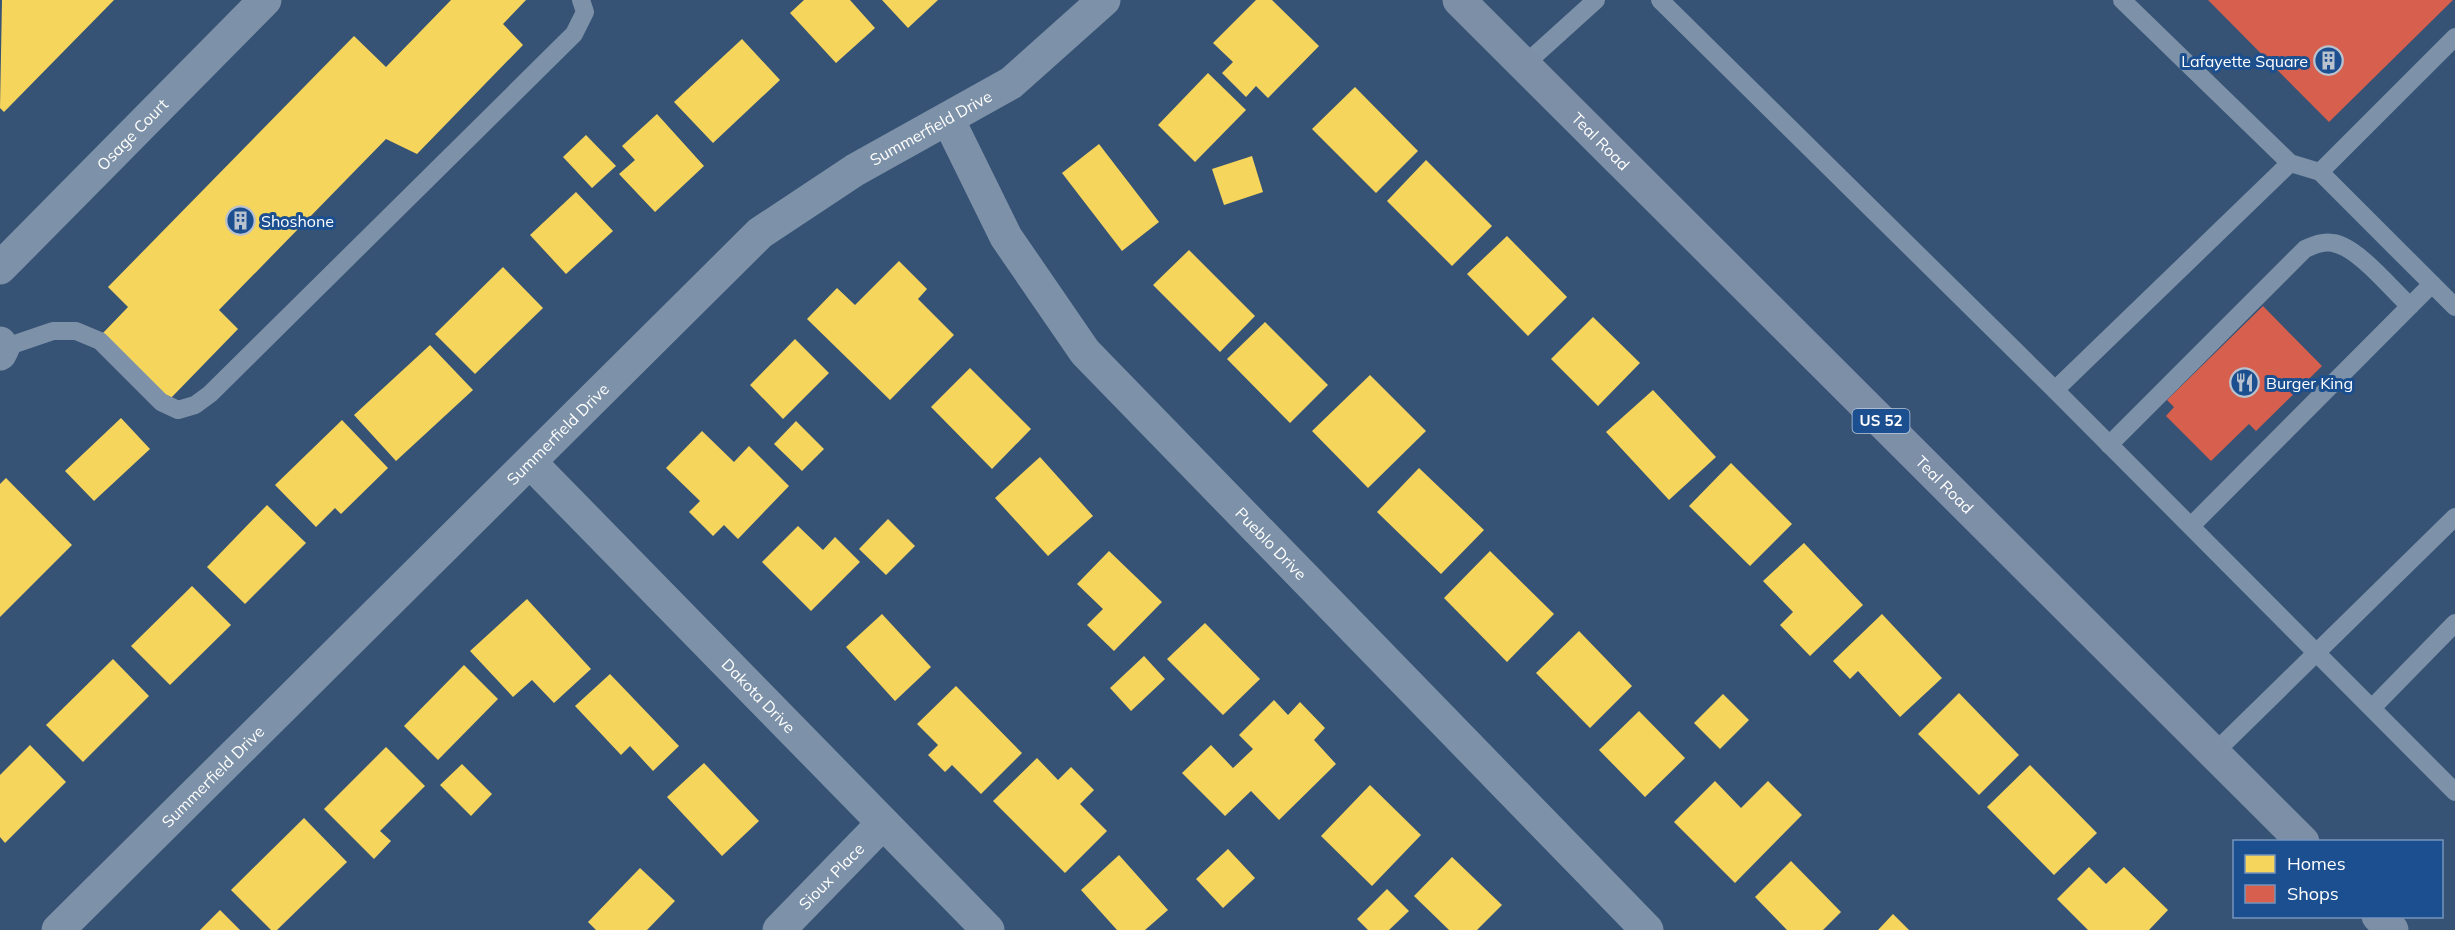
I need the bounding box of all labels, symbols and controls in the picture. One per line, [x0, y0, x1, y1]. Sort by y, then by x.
building icon: Lafayette Square [2313, 45, 2345, 77]
place label: Lafayette Square [2181, 51, 2308, 71]
street label: Summerfield Drive [866, 86, 995, 170]
street label: Osage Court [92, 94, 172, 174]
street label: Teal Road [1567, 108, 1634, 174]
building icon: Shoshone [224, 205, 256, 237]
place label: Shoshone [261, 211, 334, 231]
restaurant icon: Burger King [2229, 367, 2261, 399]
place label: Burger King [2266, 373, 2353, 393]
street label: Summerfield Drive [502, 379, 613, 489]
road number: US 52 [1852, 409, 1910, 433]
street label: Teal Road [1911, 451, 1978, 518]
street label: Pueblo Drive [1231, 503, 1311, 584]
street label: Dakota Drive [718, 654, 800, 737]
street label: Summerfield Drive [157, 721, 268, 832]
street label: Sioux Place [794, 839, 868, 914]
legend [2233, 840, 2443, 918]
text: Homes [2287, 852, 2346, 875]
text: Shops [2287, 882, 2339, 905]

